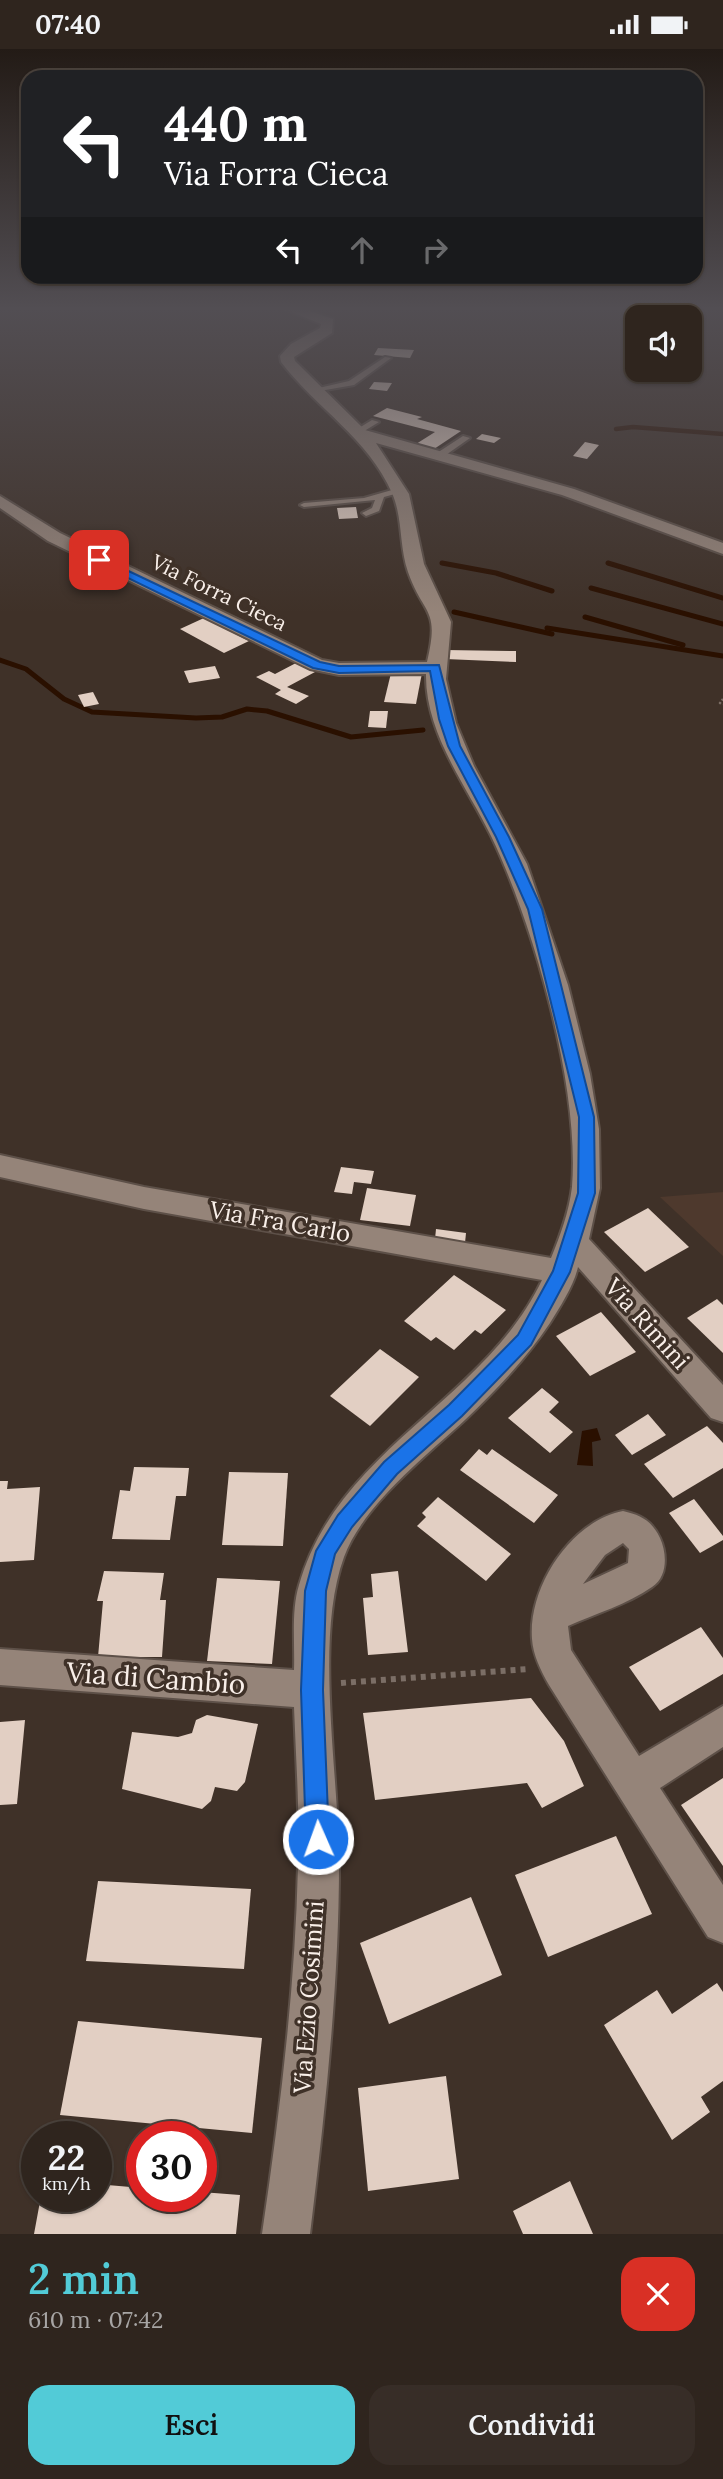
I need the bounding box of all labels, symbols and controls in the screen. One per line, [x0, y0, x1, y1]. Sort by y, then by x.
text: 07:40 [35, 8, 101, 41]
text: 440 m [164, 92, 307, 154]
icon: left [49, 98, 140, 189]
text: Via Forra Cieca [164, 153, 389, 194]
icon: left [270, 231, 308, 269]
icon: ahead [343, 231, 381, 269]
icon: right [416, 231, 454, 269]
map controls [625, 305, 702, 382]
button: sound [625, 305, 702, 382]
pin [69, 530, 129, 590]
icon: arrive [80, 541, 118, 579]
street label: Via Forra Cieca [146, 548, 292, 637]
street label: Via Fra Carlo [206, 1194, 353, 1249]
street label: Via Rimini [598, 1271, 696, 1376]
street label: Via di Cambio [64, 1654, 247, 1702]
position arrow [281, 1802, 355, 1876]
street label: Via Ezio Cosimini [286, 1900, 331, 2095]
speed limit sign: 30 [126, 2121, 217, 2212]
text: 22 [48, 2135, 85, 2180]
text: km/h [42, 2172, 91, 2195]
text: 2 min [28, 2252, 139, 2306]
button: close [621, 2257, 695, 2331]
text: 610 m · 07:42 [28, 2305, 163, 2334]
button: Esci [28, 2385, 355, 2465]
button: Condividi [369, 2385, 695, 2465]

